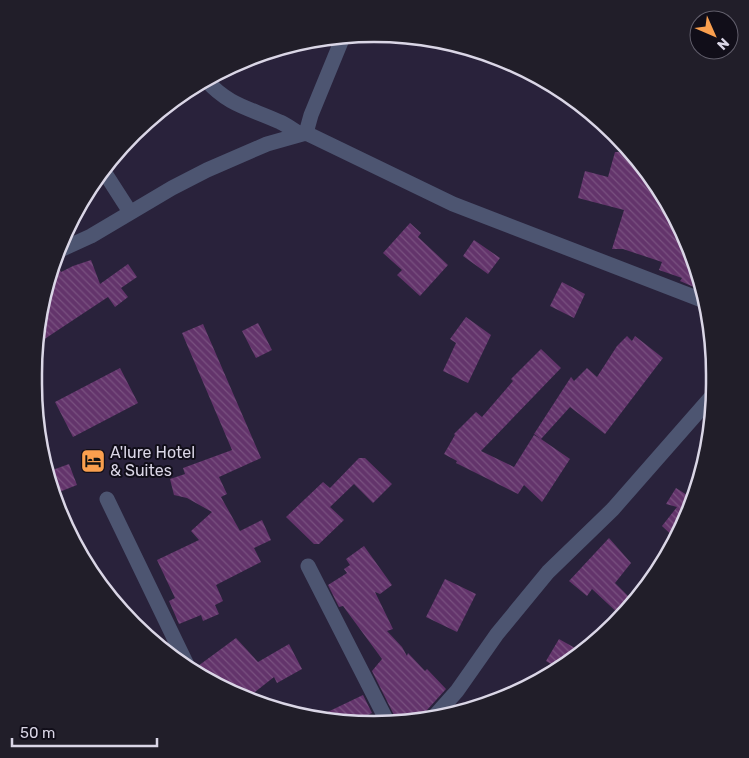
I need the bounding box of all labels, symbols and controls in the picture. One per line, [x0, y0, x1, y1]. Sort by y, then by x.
north arrow [689, 10, 739, 60]
text: N [713, 34, 732, 53]
place label: A'lure Hotel & Suites [110, 443, 195, 480]
hotel icon: A'lure Hotel & Suites [80, 448, 106, 474]
scale bar [12, 716, 158, 748]
text: 50 m [20, 724, 55, 742]

